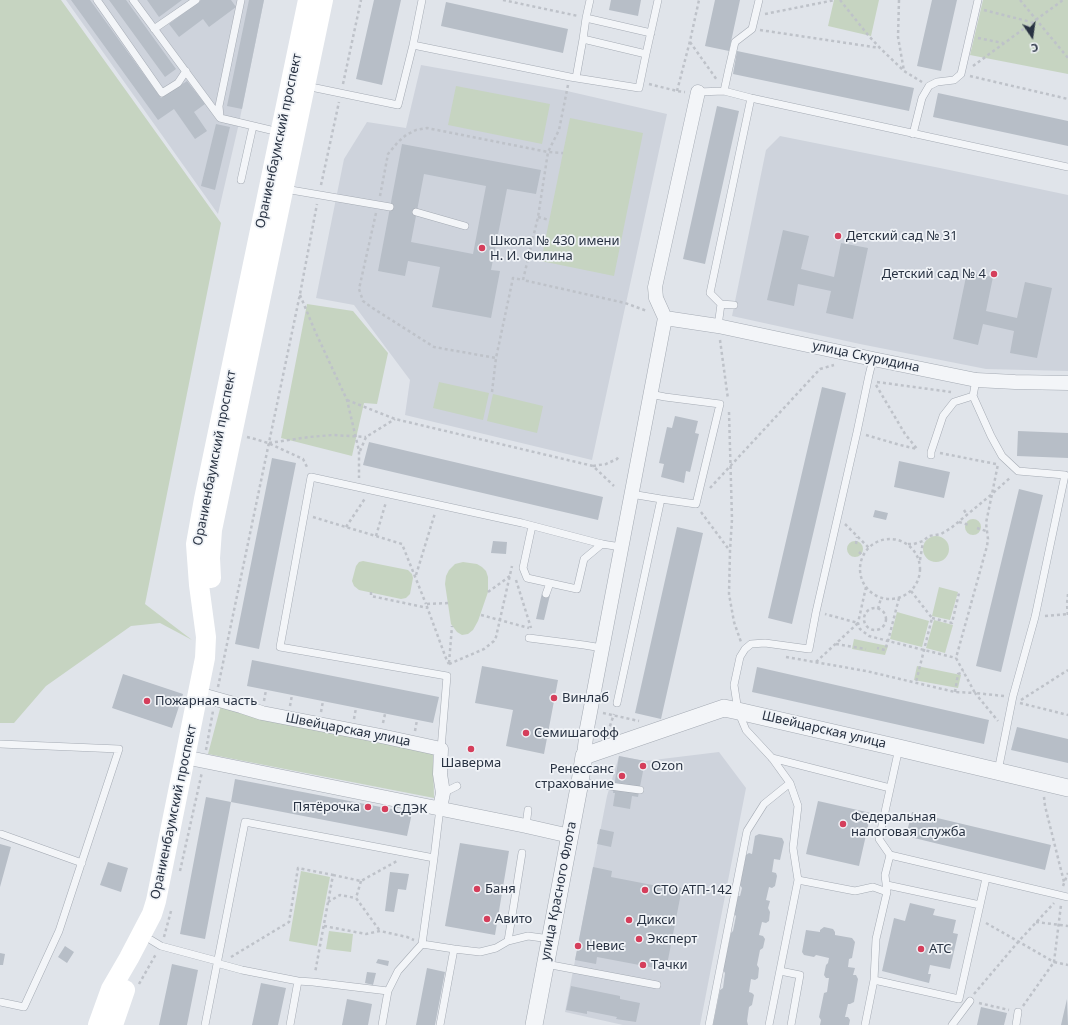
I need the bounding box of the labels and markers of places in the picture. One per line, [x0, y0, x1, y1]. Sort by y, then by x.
place label: Детский сад № 31 [846, 228, 958, 244]
marker: Детский сад № 31 [833, 231, 843, 241]
place label: Школа № 430 имени Н. И. Филина [490, 233, 620, 264]
marker: Школа № 430 имени Н. И. Филина [477, 243, 487, 253]
place label: Детский сад № 4 [882, 266, 986, 282]
marker: Детский сад № 4 [989, 269, 999, 279]
place label: Винлаб [562, 690, 609, 706]
place label: Пожарная часть [155, 693, 257, 709]
marker: Винлаб [549, 693, 559, 703]
marker: Пожарная часть [142, 696, 152, 706]
place label: Семишагофф [534, 725, 619, 741]
marker: Семишагофф [521, 728, 531, 738]
marker: Шаверма [466, 744, 476, 754]
place label: Шаверма [441, 755, 501, 771]
place label: Ozon [651, 758, 683, 774]
place label: Ренессанс страхование [535, 761, 614, 792]
marker: Ozon [638, 761, 648, 771]
marker: Ренессанс страхование [617, 771, 627, 781]
place label: Пятёрочка [293, 799, 360, 815]
place label: СДЭК [393, 801, 427, 817]
marker: Пятёрочка [363, 802, 373, 812]
marker: СДЭК [380, 804, 390, 814]
place label: Федеральная налоговая служба [851, 809, 966, 840]
marker: Федеральная налоговая служба [838, 819, 848, 829]
place label: Баня [485, 881, 516, 897]
place label: СТО АТП-142 [653, 882, 732, 898]
marker: Баня [472, 884, 482, 894]
marker: СТО АТП-142 [640, 885, 650, 895]
place label: Авито [495, 911, 532, 927]
place label: Дикси [637, 912, 676, 928]
marker: Авито [482, 914, 492, 924]
marker: Дикси [624, 915, 634, 925]
place label: Эксперт [647, 931, 697, 947]
marker: Эксперт [634, 934, 644, 944]
place label: Невис [586, 938, 625, 954]
marker: Невис [573, 941, 583, 951]
place label: АТС [929, 941, 952, 957]
marker: АТС [916, 944, 926, 954]
place label: Тачки [651, 957, 688, 973]
marker: Тачки [638, 960, 648, 970]

